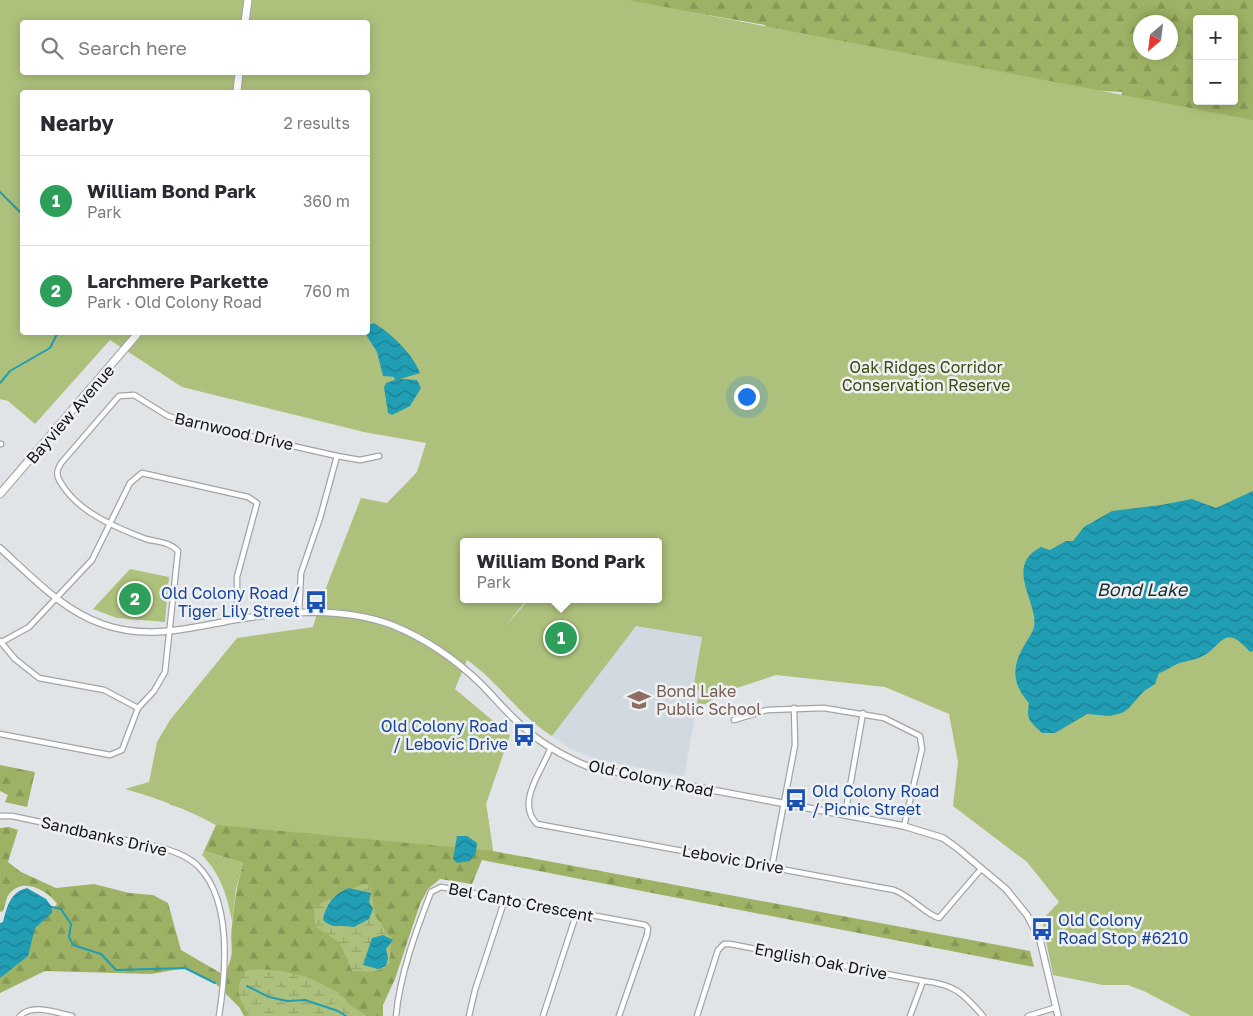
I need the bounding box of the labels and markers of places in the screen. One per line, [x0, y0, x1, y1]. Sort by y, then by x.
pin: 2 [119, 580, 151, 618]
place label: Old Colony Road / Tiger Lily Street [161, 583, 300, 621]
bus stop icon: Old Colony Road / Tiger Lily Street [303, 589, 329, 615]
pin: 1 [545, 619, 577, 657]
place label: Bond Lake Public School [656, 681, 761, 719]
school or university icon: Bond Lake Public School [626, 687, 652, 713]
place label: Old Colony Road / Lebovic Drive [381, 716, 508, 754]
bus stop icon: Old Colony Road / Lebovic Drive [511, 722, 537, 748]
place label: Old Colony Road / Picnic Street [812, 781, 939, 819]
bus stop icon: Old Colony Road / Picnic Street [783, 787, 809, 813]
place label: Old Colony Road Stop #6210 [1058, 910, 1188, 948]
bus stop icon: Old Colony Road Stop #6210 [1029, 916, 1055, 942]

